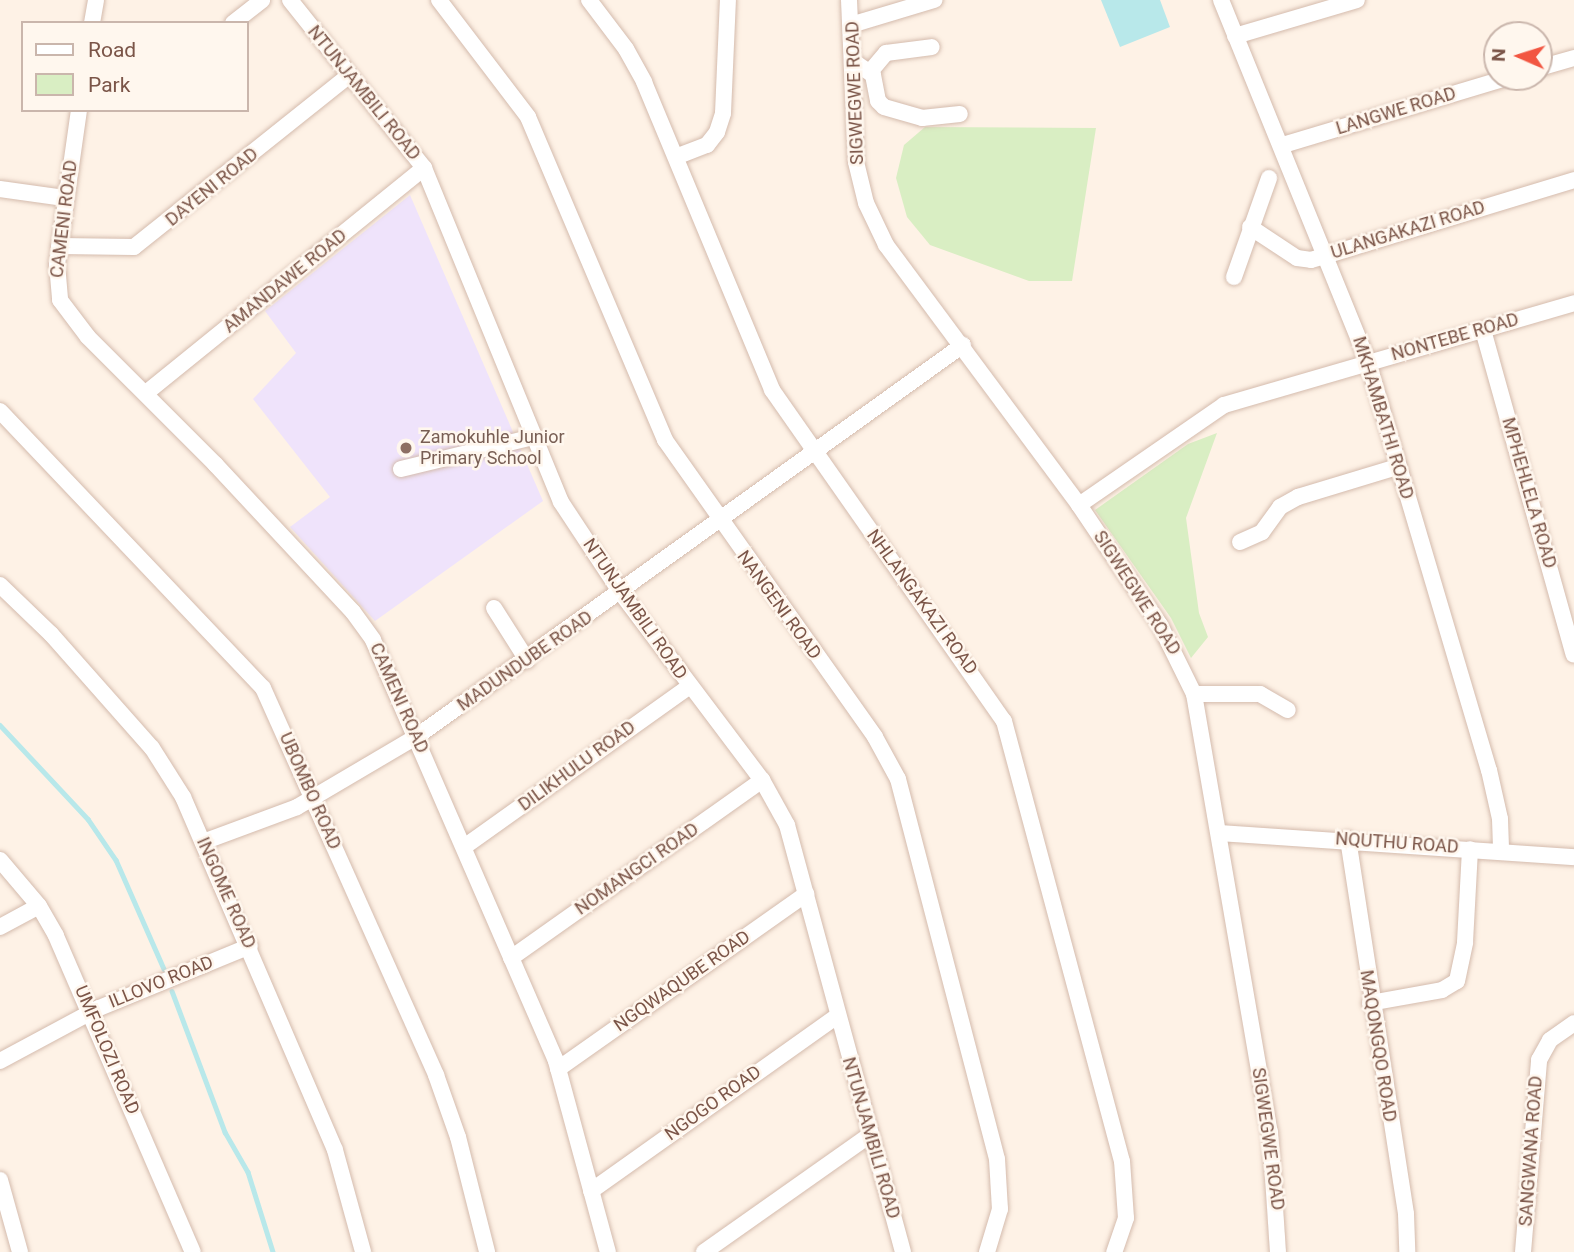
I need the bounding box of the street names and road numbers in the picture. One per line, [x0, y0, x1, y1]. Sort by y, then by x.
street label: NTUNJAMBILI ROAD [303, 21, 425, 165]
street label: SIGWEGWE ROAD [842, 21, 868, 165]
street label: LANGWE ROAD [1333, 83, 1459, 139]
street label: DAYENI ROAD [161, 143, 263, 231]
street label: CAMENI ROAD [46, 159, 82, 279]
street label: ULANGAKAZI ROAD [1328, 196, 1488, 264]
street label: AMANDAWE ROAD [219, 225, 351, 337]
street label: NONTEBE ROAD [1389, 308, 1521, 366]
street label: MKHAMBATHI ROAD [1348, 334, 1418, 502]
street label: MPHEHLELA ROAD [1497, 415, 1561, 571]
street label: NHLANGAKAZI ROAD [862, 525, 982, 679]
street label: SIGWEGWE ROAD [1089, 527, 1185, 659]
street label: NTUNJAMBILI ROAD [578, 534, 692, 684]
street label: NANGENI ROAD [732, 546, 826, 664]
street label: MADUNDUBE ROAD [453, 606, 597, 716]
street label: CAMENI ROAD [365, 640, 433, 756]
street label: DILIKHULU ROAD [514, 716, 640, 816]
street label: UBOMBO ROAD [275, 729, 345, 853]
street label: NOMANGCI ROAD [571, 818, 703, 920]
street label: NQUTHU ROAD [1335, 828, 1459, 858]
street label: INGOME ROAD [192, 834, 260, 952]
street label: NGQWAQUBE ROAD [610, 926, 754, 1036]
street label: ILLOVO ROAD [106, 951, 216, 1013]
street label: MAQONGQO ROAD [1355, 969, 1401, 1123]
street label: UMFOLOZI ROAD [70, 982, 144, 1118]
street label: NTUNJAMBILI ROAD [838, 1055, 904, 1221]
street label: NGOGO ROAD [661, 1061, 765, 1145]
street label: SIGWEGWE ROAD [1247, 1066, 1289, 1212]
street label: SANGWANA ROAD [1515, 1075, 1547, 1227]

